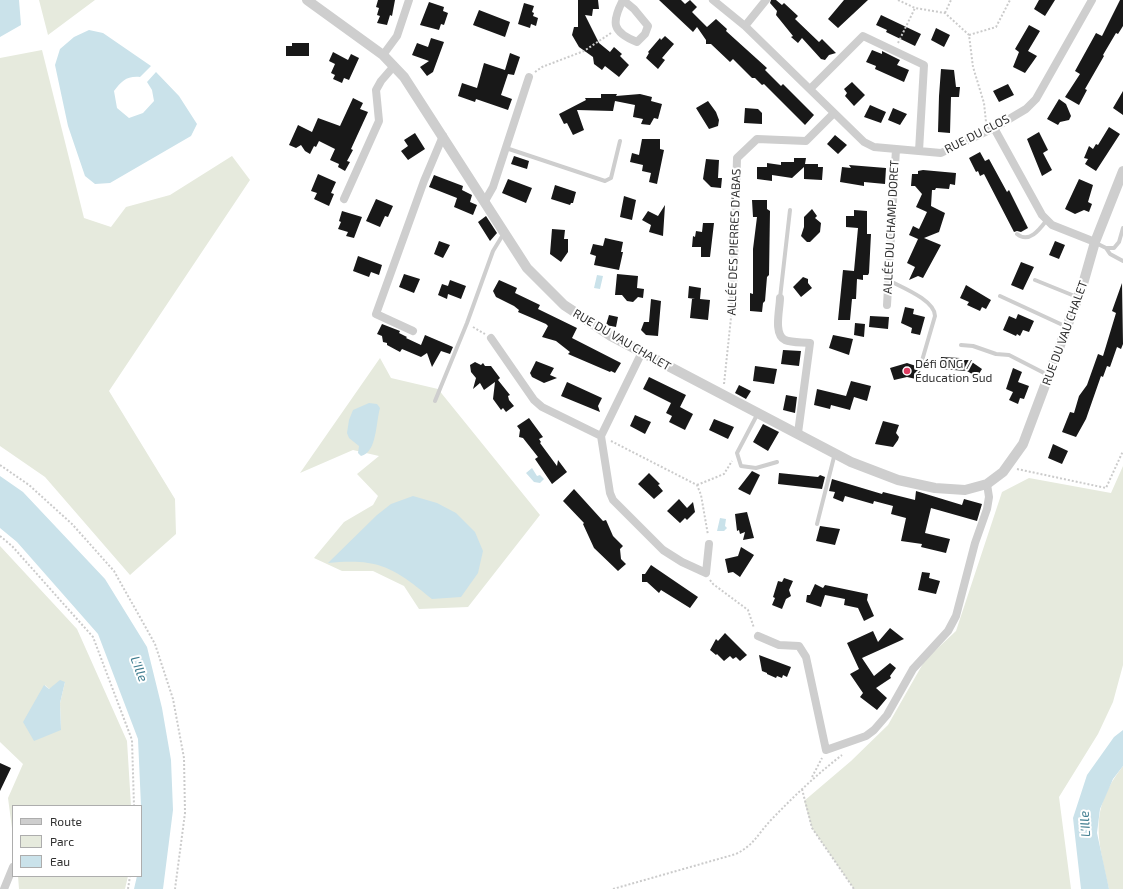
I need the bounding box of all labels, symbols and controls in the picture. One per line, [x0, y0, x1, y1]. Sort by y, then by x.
street label: RUE DU CLOS [942, 111, 1012, 157]
street label: ALLÉE DU CHAMP DORET [880, 160, 902, 294]
street label: ALLÉE DES PIERRES D'ABAS [724, 168, 744, 316]
street label: RUE DU VAU CHALET [1039, 279, 1091, 387]
street label: RUE DU VAU CHALET [571, 306, 673, 374]
place label: Défi ONG / Éducation Sud [915, 357, 992, 385]
marker: Défi ONG / Éducation Sud [902, 366, 912, 376]
water label: L'Ille [127, 654, 151, 684]
legend [12, 805, 142, 877]
water label: L'Ille [1076, 810, 1094, 838]
text: Route [50, 814, 82, 828]
text: Parc [50, 834, 74, 848]
text: Eau [50, 854, 70, 868]

